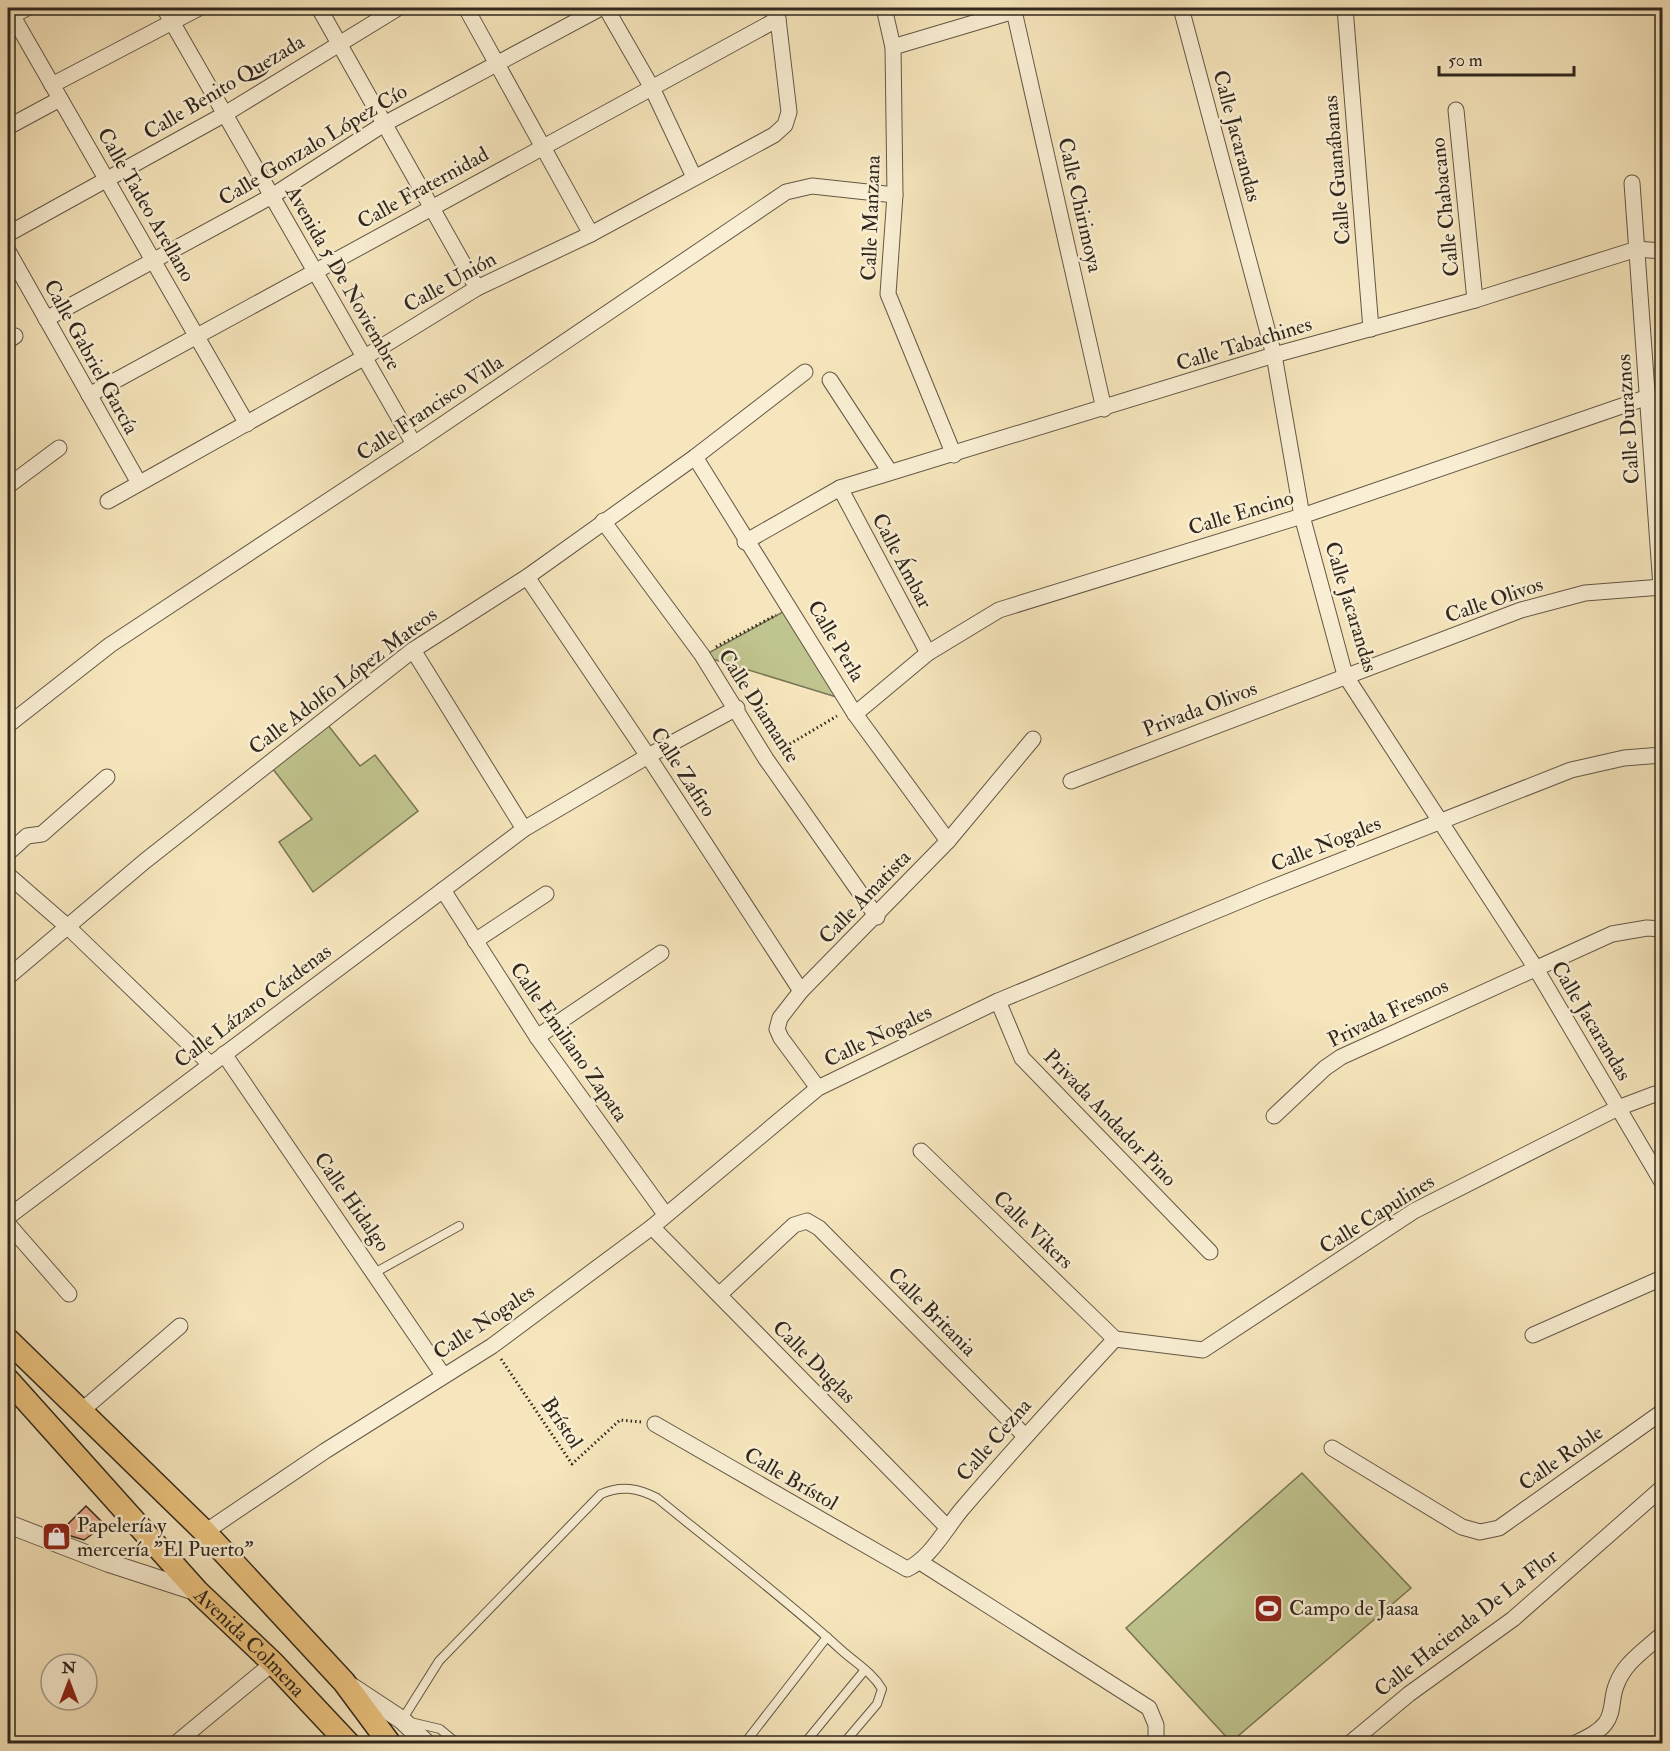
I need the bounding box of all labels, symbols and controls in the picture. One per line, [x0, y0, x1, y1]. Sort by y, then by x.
street label: Calle Benito Quezada [139, 28, 310, 146]
scale bar [1439, 39, 1574, 77]
text: 50 m [1448, 49, 1483, 72]
street label: Calle Jacarandas [1206, 67, 1268, 205]
street label: Calle Gonzalo López Cío [214, 78, 412, 212]
street label: Calle Guanábanas [1317, 94, 1357, 246]
street label: Calle Tadeo Arellano [91, 123, 201, 287]
street label: Calle Chirimoya [1051, 135, 1109, 275]
street label: Calle Chabacano [1424, 136, 1466, 278]
street label: Calle Fraternidad [353, 140, 494, 235]
street label: Calle Manzana [855, 154, 887, 281]
street label: Avenida 5 De Noviembre [279, 180, 407, 375]
street label: Calle Unión [399, 245, 501, 319]
street label: Calle Gabriel García [37, 275, 145, 439]
street label: Calle Tabachines [1173, 311, 1315, 377]
street label: Calle Francisco Villa [351, 349, 509, 467]
street label: Calle Duraznos [1610, 353, 1646, 485]
street label: Calle Encino [1185, 484, 1297, 542]
street label: Calle Ámbar [866, 509, 938, 613]
street label: Calle Jacarandas [1318, 539, 1384, 675]
street label: Calle Olivos [1441, 571, 1547, 629]
street label: Calle Perla [801, 595, 871, 687]
street label: Calle Adolfo López Mateos [243, 601, 443, 761]
street label: Calle Diamante [712, 644, 806, 768]
street label: Privada Olivos [1139, 675, 1261, 743]
street label: Calle Zafiro [644, 722, 722, 822]
street label: Calle Nogales [1267, 810, 1385, 878]
street label: Calle Amatista [813, 844, 917, 950]
street label: Calle Lázaro Cárdenas [169, 938, 337, 1074]
street label: Calle Jacarandas [1545, 956, 1637, 1086]
street label: Calle Emiliano Zapata [504, 957, 634, 1127]
street label: Privada Fresnos [1323, 972, 1453, 1054]
street label: Calle Nogales [820, 998, 936, 1074]
street label: Privada Andador Pino [1037, 1044, 1183, 1192]
street label: Calle Hidalgo [308, 1147, 396, 1257]
street label: Calle Capulines [1314, 1168, 1440, 1260]
street label: Calle Vikers [987, 1185, 1079, 1275]
street label: Calle Britania [882, 1262, 983, 1363]
street label: Calle Nogales [428, 1278, 540, 1366]
street label: Calle Duglas [767, 1315, 861, 1409]
street label: Brístol [535, 1392, 589, 1454]
street label: Calle Cezna [950, 1393, 1038, 1487]
street label: Calle Roble [1514, 1419, 1609, 1497]
street label: Calle Brístol [739, 1441, 843, 1517]
place label: Papelería y mercería "El Puerto" [77, 1512, 253, 1563]
shop icon: Papelería y mercería "El Puerto" [40, 1521, 72, 1553]
street label: Calle Hacienda De La Flor [1369, 1543, 1563, 1703]
street label: Avenida Colmena [188, 1581, 312, 1703]
sports icon: Campo de Jaasa [1252, 1592, 1284, 1624]
place label: Campo de Jaasa [1289, 1595, 1419, 1622]
north arrow [39, 1652, 99, 1712]
text: N [61, 1658, 77, 1678]

